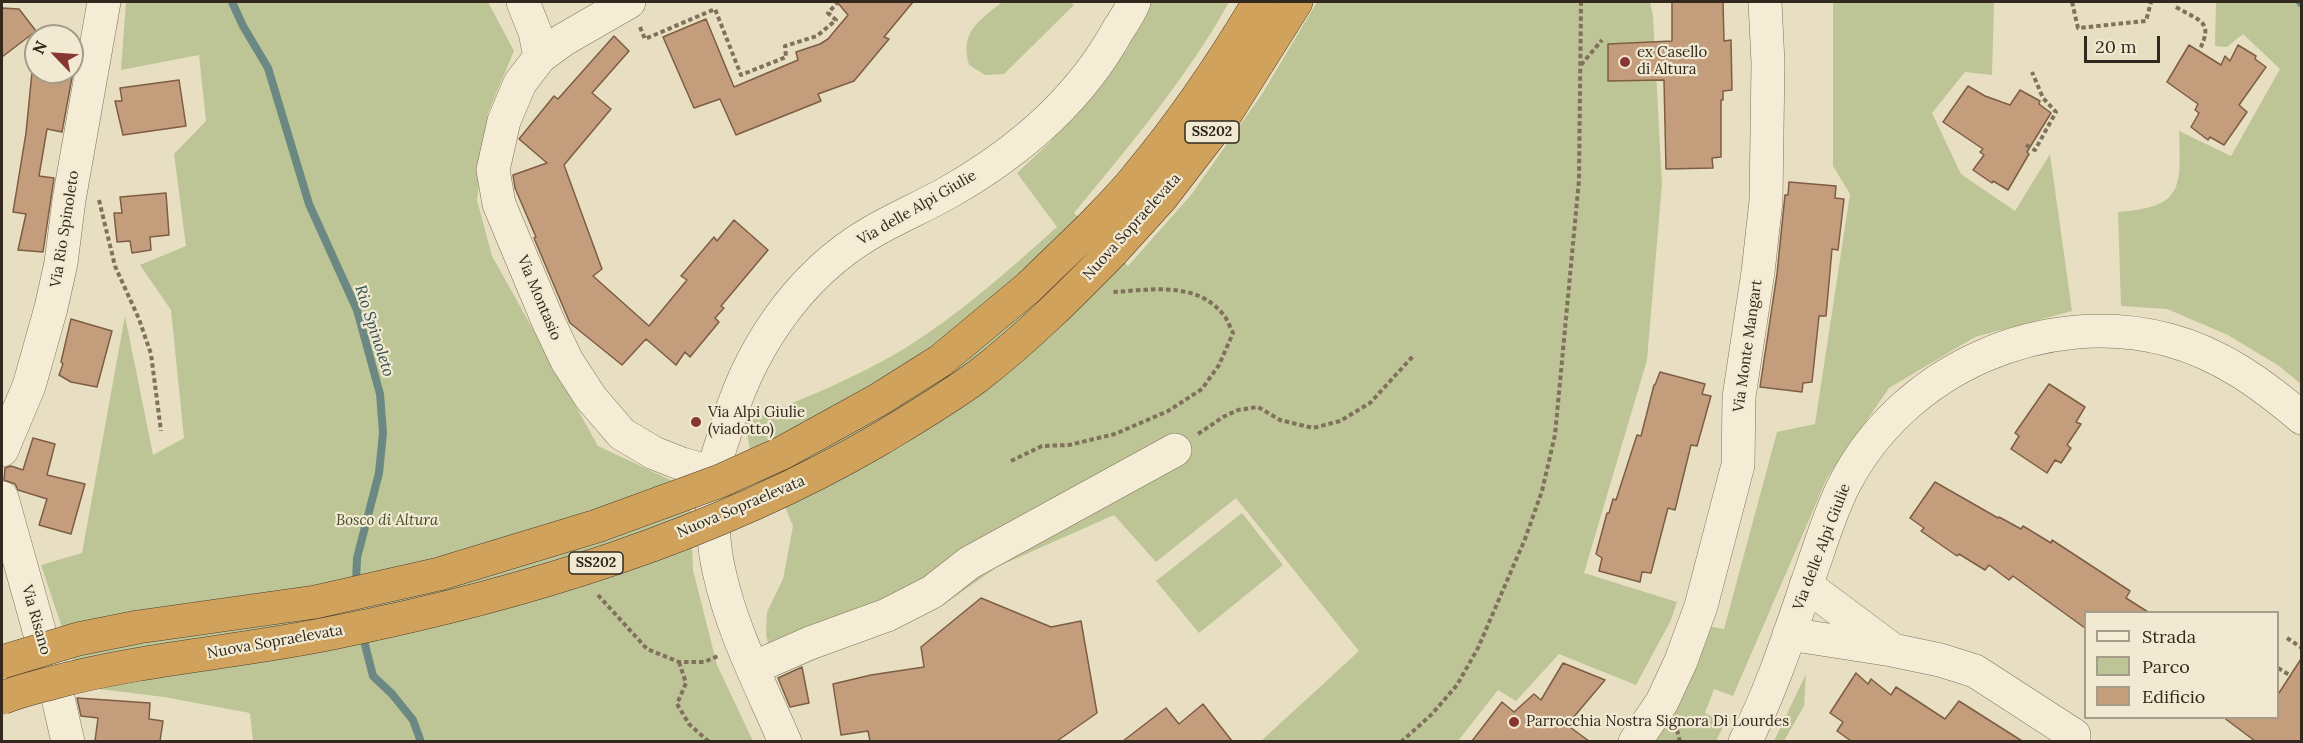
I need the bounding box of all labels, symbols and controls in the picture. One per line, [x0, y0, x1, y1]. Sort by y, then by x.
north arrow [24, 24, 84, 84]
scale bar [2087, 24, 2164, 62]
text: 20 m [2095, 35, 2137, 58]
text: N [28, 37, 51, 57]
place label: ex Casello di Altura [1637, 44, 1707, 79]
marker: ex Casello di Altura [1618, 55, 1632, 69]
road number: SS202 [1185, 121, 1239, 143]
street label: Via delle Alpi Giulie [854, 167, 980, 249]
street label: Via Rio Spinoleto [47, 169, 83, 289]
street label: Nuova Sopraelevata [1079, 170, 1185, 284]
street label: Via Montasio [513, 253, 565, 343]
street label: Via Monte Mangart [1730, 278, 1766, 414]
water label: Rio Spinoleto [350, 283, 398, 379]
place label: Via Alpi Giulie (viadotto) [708, 404, 805, 439]
marker: Via Alpi Giulie (viadotto) [689, 415, 703, 429]
street label: Nuova Sopraelevata [674, 472, 808, 542]
street label: Via delle Alpi Giulie [1790, 481, 1854, 613]
park label: Bosco di Altura [336, 512, 438, 530]
road number: SS202 [569, 552, 623, 574]
street label: Via Risano [17, 583, 55, 657]
legend [2084, 611, 2279, 719]
street label: Nuova Sopraelevata [206, 621, 344, 663]
text: Strada [2142, 625, 2196, 648]
text: Parco [2142, 655, 2190, 678]
text: Edificio [2142, 685, 2205, 708]
place label: Parrocchia Nostra Signora Di Lourdes [1526, 713, 1789, 731]
marker: Parrocchia Nostra Signora Di Lourdes [1507, 715, 1521, 729]

